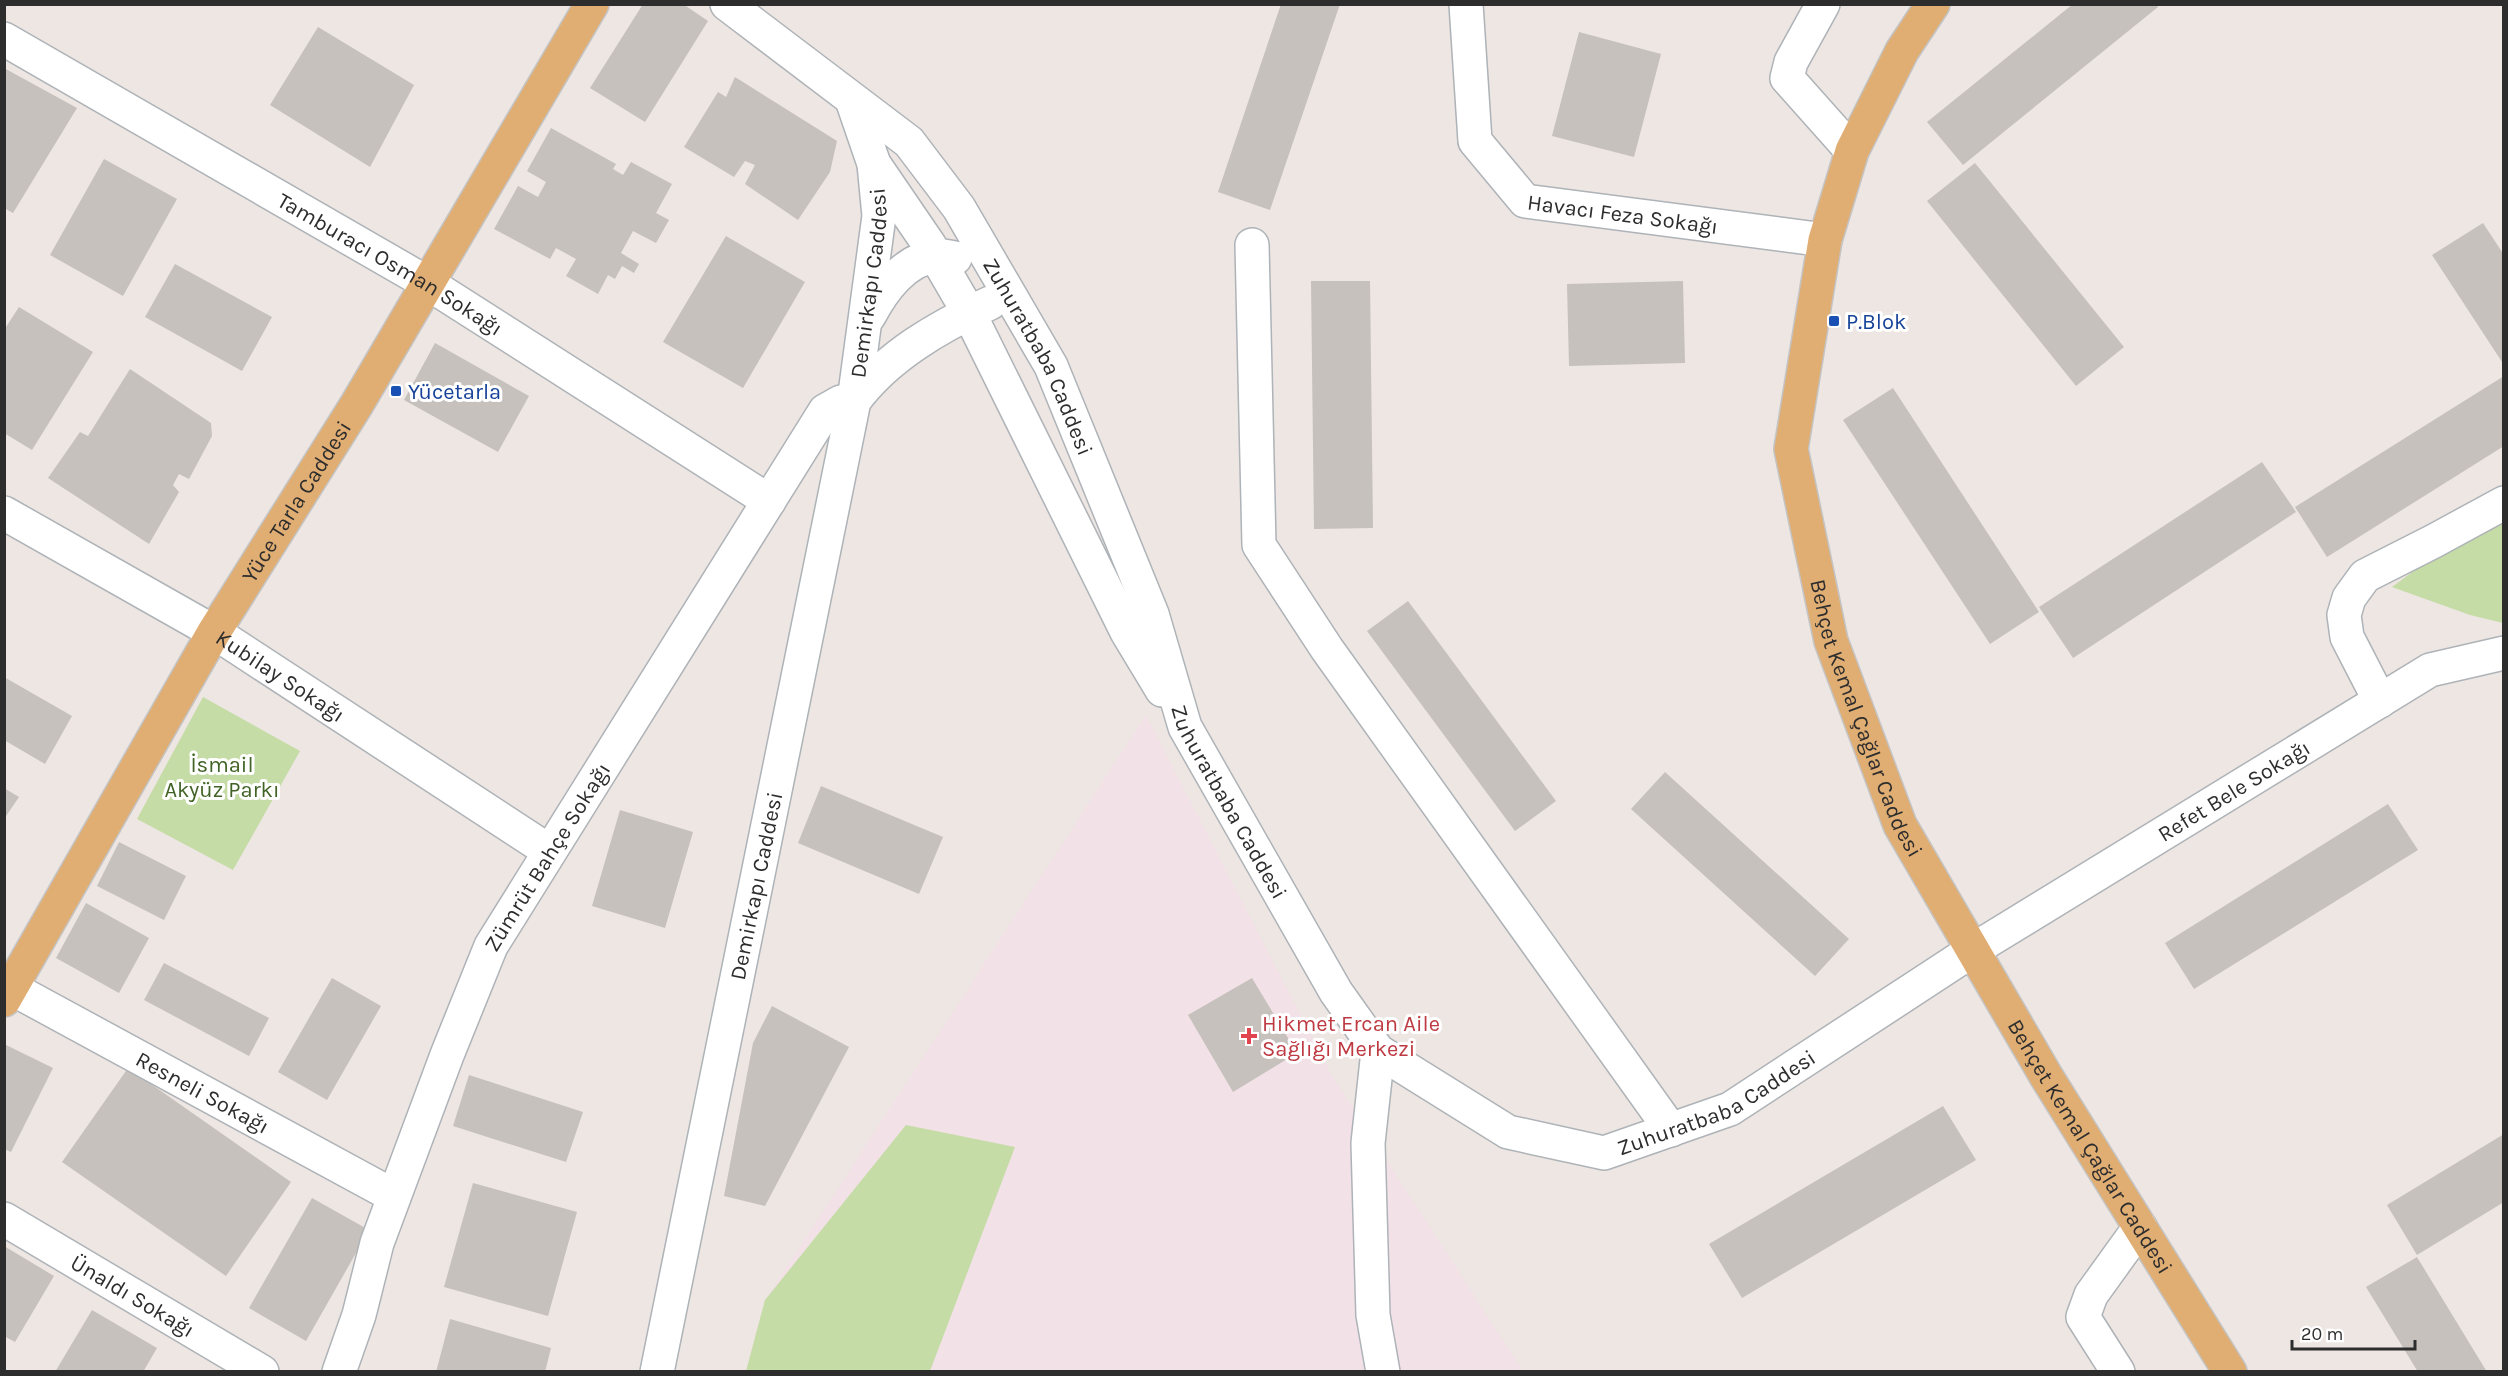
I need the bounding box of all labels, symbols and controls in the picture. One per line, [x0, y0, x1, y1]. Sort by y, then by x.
street label: Demirkapı Caddesi [845, 187, 893, 380]
street label: Tamburacı Osman Sokağı [273, 188, 507, 342]
street label: Havacı Feza Sokağı [1526, 189, 1720, 240]
street label: Zuhuratbaba Caddesi [977, 254, 1098, 459]
place label: P.Blok [1846, 309, 1906, 335]
marker: P.Blok [1827, 314, 1841, 328]
place label: Yücetarla [408, 379, 501, 405]
marker: Yücetarla [389, 384, 403, 398]
street label: Yüce Tarla Caddesi [236, 416, 357, 587]
street label: Behçet Kemal Çağlar Caddesi [1804, 577, 1928, 862]
street label: Kubilay Sokağı [211, 625, 350, 728]
street label: Zuhuratbaba Caddesi [1165, 702, 1292, 904]
street label: Refet Bele Sokağı [2153, 735, 2315, 848]
park label: İsmail Akyüz Parkı [164, 752, 280, 803]
street label: Zümrüt Bahçe Sokağı [479, 758, 616, 956]
street label: Demirkapı Caddesi [725, 790, 788, 982]
place label: Hikmet Ercan Aile Sağlığı Merkezi [1262, 1011, 1440, 1062]
street label: Behçet Kemal Çağlar Caddesi [2002, 1015, 2178, 1279]
marker: Hikmet Ercan Aile Sağlığı Merkezi [1240, 1027, 1258, 1045]
street label: Zuhuratbaba Caddesi [1614, 1045, 1821, 1161]
street label: Resneli Sokağı [131, 1046, 273, 1140]
street label: Ünaldı Sokağı [66, 1250, 199, 1343]
scale bar [2292, 1313, 2415, 1351]
text: 20 m [2301, 1323, 2343, 1345]

